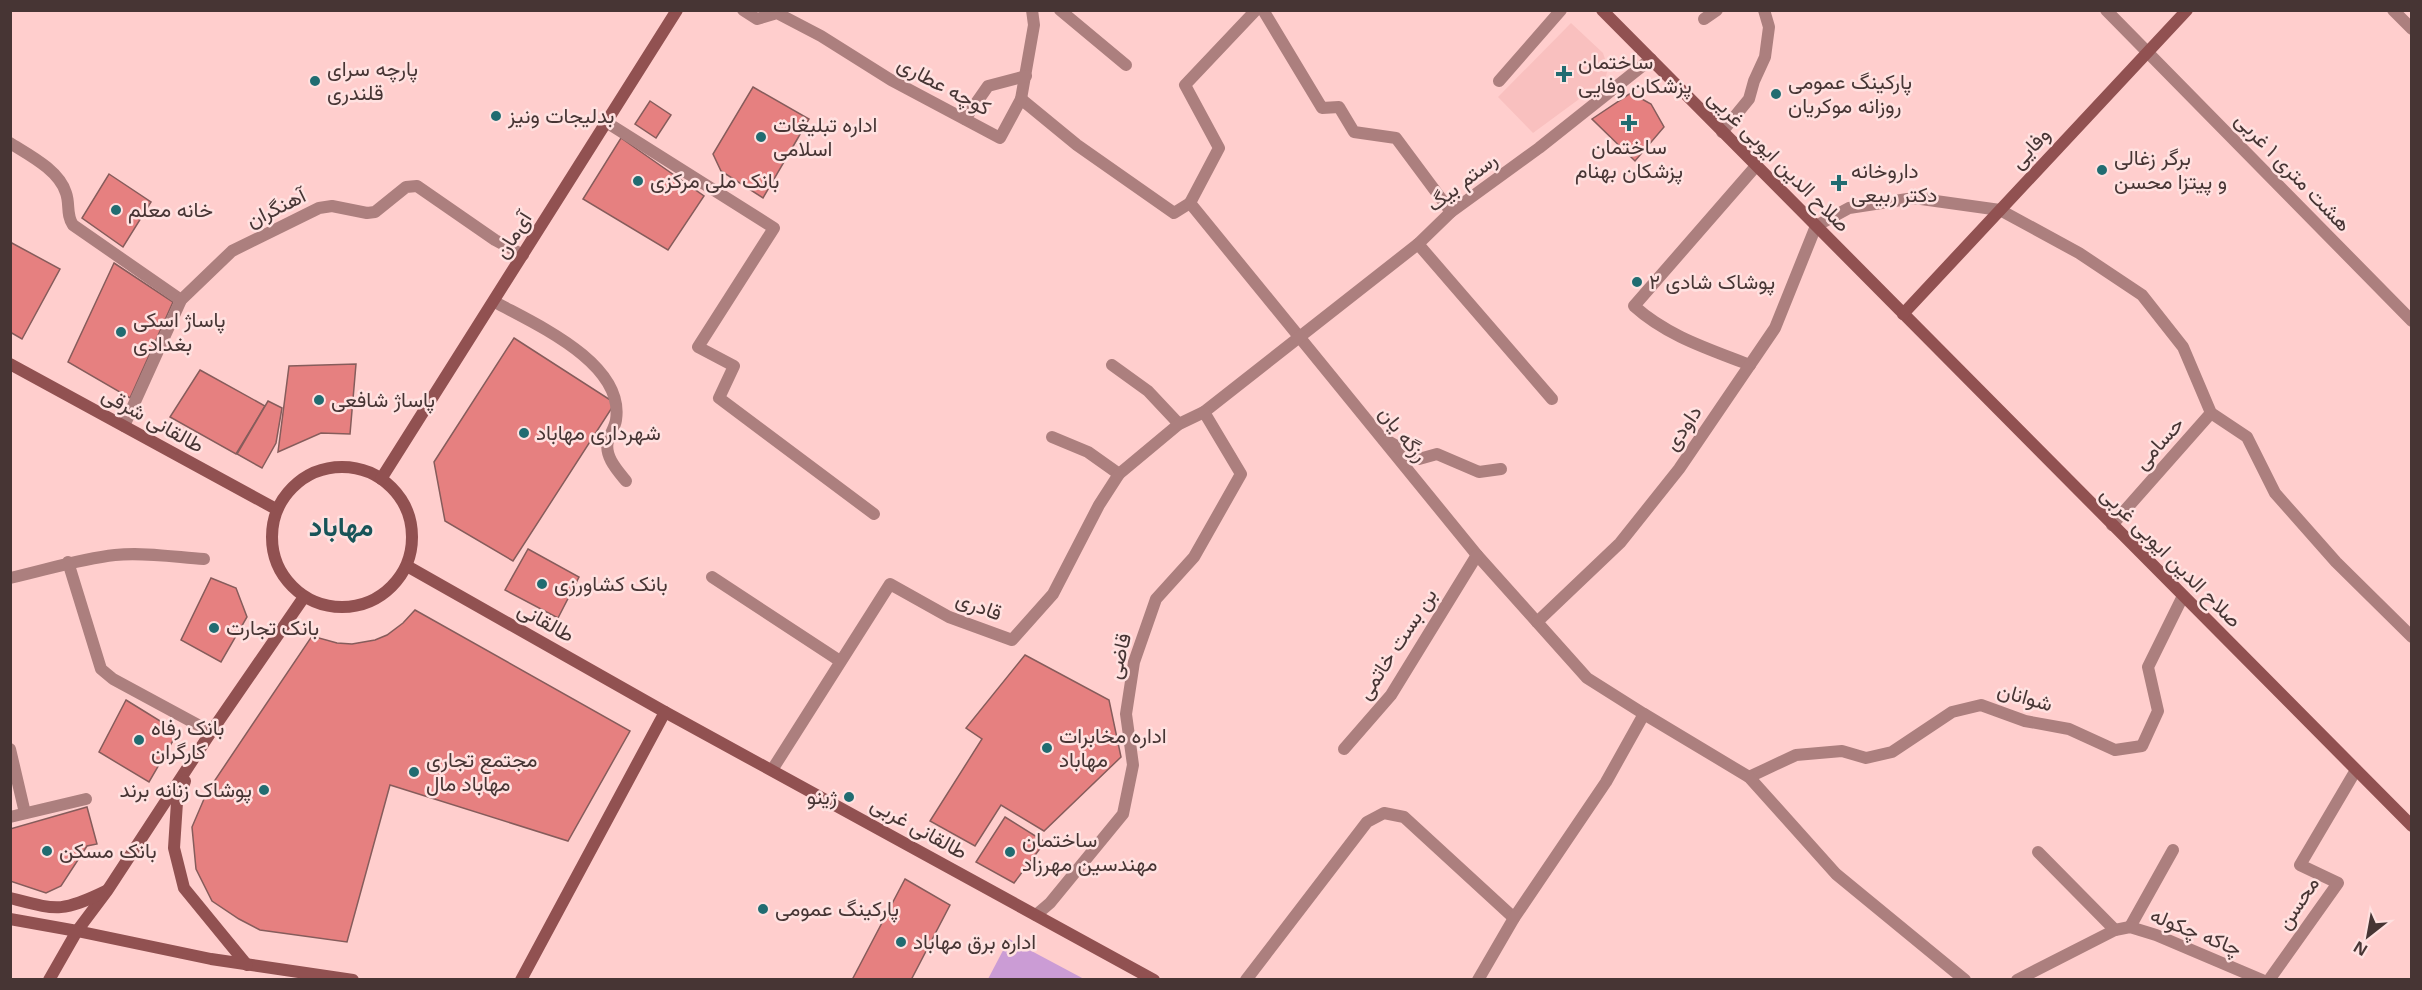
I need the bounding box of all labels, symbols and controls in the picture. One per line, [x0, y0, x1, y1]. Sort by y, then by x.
place label: ساختمان پزشکان وفایی [1578, 47, 1692, 100]
street label: کوچه عطاری [893, 49, 996, 122]
place label: پارچه سرای قلندری [327, 54, 418, 106]
marker: ساختمان پزشکان وفایی [1555, 65, 1573, 83]
place label: پارکینگ عمومی روزانه موکریان [1788, 67, 1912, 119]
marker: پارچه سرای قلندری [308, 74, 322, 88]
street label: صلاح الدین ایوبی غریی [1702, 83, 1857, 238]
marker: پارکینگ عمومی روزانه موکریان [1769, 87, 1783, 101]
place label: بدلیجات ونیز [507, 101, 614, 129]
street label: هشت متری ۱ غربی [2229, 105, 2358, 237]
marker: بدلیجات ونیز [489, 109, 503, 123]
place label: اداره تبلیغات اسلامی [773, 110, 877, 162]
marker: ساختمان پزشکان بهنام [1620, 114, 1638, 132]
street label: وفایی [2003, 120, 2056, 174]
marker: اداره تبلیغات اسلامی [754, 130, 768, 144]
place label: ساختمان پزشکان بهنام [1575, 132, 1683, 185]
place label: برگر زغالی و پیتزا محسن [2114, 143, 2227, 196]
street label: رستم بیگ [1420, 145, 1503, 218]
place label: داروخانه دکتر ربیعی [1851, 156, 1937, 208]
marker: برگر زغالی و پیتزا محسن [2095, 163, 2109, 177]
place label: بانک ملی مرکزی [650, 166, 779, 194]
marker: بانک ملی مرکزی [631, 174, 645, 188]
marker: داروخانه دکتر ربیعی [1832, 176, 1846, 190]
street label: آهنگران [241, 180, 312, 233]
place label: خانه معلم [128, 195, 213, 224]
marker: خانه معلم [109, 203, 123, 217]
street label: آی‌مان [487, 204, 539, 263]
place label: پوشاک شادی ۲ [1649, 267, 1775, 296]
marker: پوشاک شادی ۲ [1630, 275, 1644, 289]
place label: پاساژ اسکی بغدادی [133, 305, 226, 357]
marker: پاساژ اسکی بغدادی [114, 325, 128, 339]
street label: طالقانی شرقی [97, 380, 210, 459]
place label: پاساژ شافعی [331, 385, 435, 414]
marker: پاساژ شافعی [312, 393, 326, 407]
street label: داودی [1657, 399, 1708, 456]
street label: رزگه یان [1373, 400, 1435, 467]
street label: حسامی [2127, 410, 2190, 475]
place label: شهرداری مهاباد [536, 418, 661, 446]
marker: شهرداری مهاباد [517, 426, 531, 440]
street label: صلاح الدین ایوبی غربی [2094, 480, 2248, 634]
district label: مهاباد [309, 507, 373, 544]
place label: بانک کشاورزی [554, 569, 668, 597]
marker: بانک کشاورزی [535, 577, 549, 591]
street label: بن بست خاتمی [1350, 582, 1443, 705]
street label: قادری [952, 584, 1006, 627]
street label: طالقانی [513, 594, 580, 648]
place label: بانک تجارت [226, 613, 319, 641]
marker: بانک تجارت [207, 621, 221, 635]
street label: قاضی [1099, 630, 1137, 682]
street label: شوانان [1994, 675, 2056, 717]
place label: بانک رفاه کارگران [151, 713, 225, 765]
place label: اداره مخابرات مهاباد [1059, 721, 1167, 773]
marker: بانک رفاه کارگران [132, 733, 146, 747]
marker: اداره مخابرات مهاباد [1040, 741, 1054, 755]
place label: مجتمع تجاری مهاباد مال [426, 745, 537, 797]
marker: مجتمع تجاری مهاباد مال [407, 765, 421, 779]
place label: پوشاک زنانه برند [119, 775, 252, 804]
place label: ژینو [807, 782, 838, 810]
marker: پوشاک زنانه برند [257, 783, 271, 797]
street label: طالقانی غربی [866, 789, 973, 865]
marker: ژینو [842, 790, 856, 804]
place label: ساختمان مهندسین مهرزاد [1022, 825, 1158, 877]
place label: بانک مسکن [59, 836, 157, 864]
marker: بانک مسکن [40, 844, 54, 858]
marker: ساختمان مهندسین مهرزاد [1003, 845, 1017, 859]
street label: محسن [2269, 870, 2325, 934]
place label: پارکینگ عمومی [775, 894, 899, 923]
street label: چاکه چکوله [2146, 900, 2246, 963]
marker: پارکینگ عمومی [756, 902, 770, 916]
north arrow [2338, 906, 2398, 966]
place label: اداره برق مهاباد [913, 927, 1036, 955]
marker: اداره برق مهاباد [894, 935, 908, 949]
text: N [2349, 936, 2372, 962]

